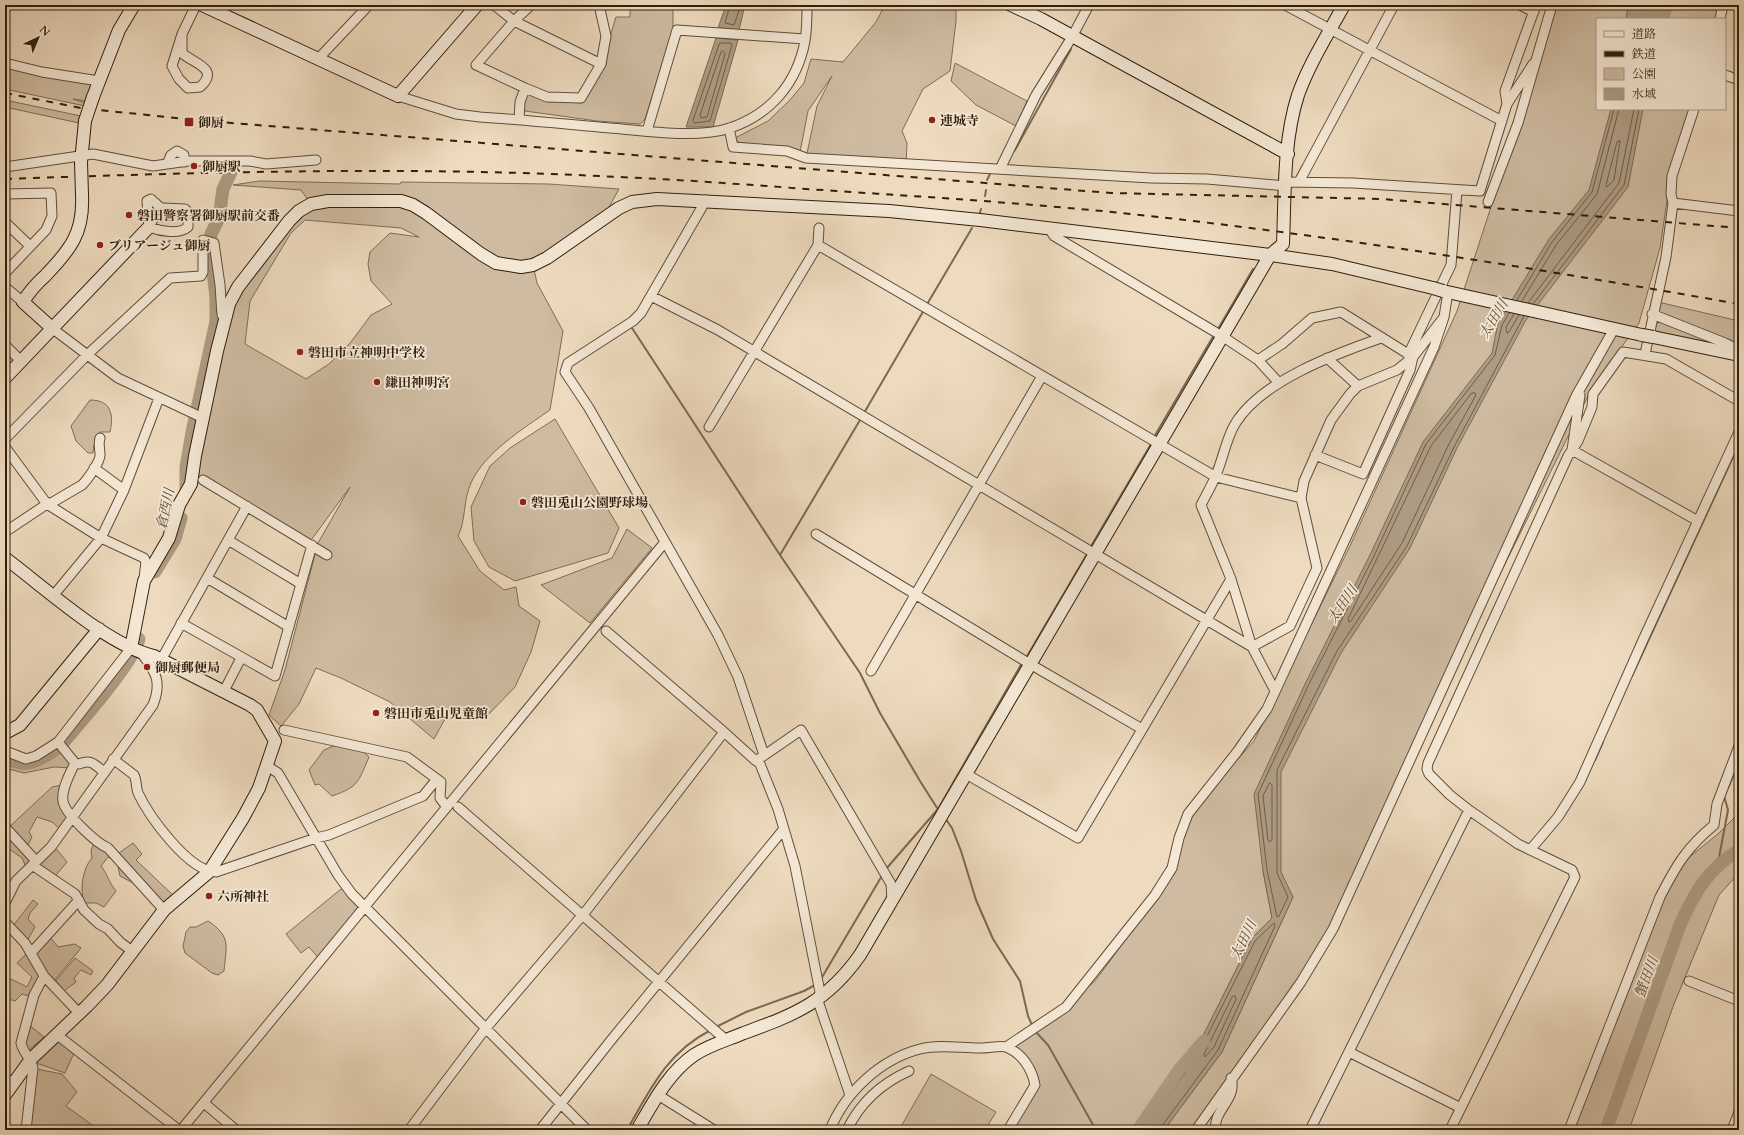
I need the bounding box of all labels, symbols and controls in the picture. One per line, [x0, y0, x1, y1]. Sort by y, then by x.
north arrow [18, 18, 58, 58]
legend [1596, 18, 1726, 110]
text: N [36, 22, 54, 40]
text: 道路 [1632, 26, 1656, 42]
text: 鉄道 [1631, 46, 1656, 62]
text: 公園 [1632, 66, 1656, 82]
text: 水域 [1632, 86, 1656, 102]
place label: 連城寺 [940, 112, 979, 130]
place label: 御厨 [198, 114, 224, 132]
marker: 連城寺 [927, 115, 937, 125]
marker: 御厨 [183, 116, 195, 128]
place label: 御厨駅 [202, 158, 241, 176]
marker: 御厨駅 [189, 161, 199, 171]
place label: 磐田警察署御厨駅前交番 [137, 207, 280, 225]
marker: 磐田警察署御厨駅前交番 [124, 210, 134, 220]
place label: ブリアージュ御厨 [108, 237, 211, 255]
marker: ブリアージュ御厨 [95, 240, 105, 250]
water label: 太田川 [1474, 295, 1513, 342]
place label: 磐田市立神明中学校 [308, 344, 426, 362]
marker: 磐田市立神明中学校 [295, 347, 305, 357]
place label: 鎌田神明宮 [385, 374, 450, 392]
marker: 鎌田神明宮 [372, 377, 382, 387]
water label: 倉西川 [152, 485, 180, 532]
place label: 磐田兎山公園野球場 [531, 494, 648, 512]
marker: 磐田兎山公園野球場 [518, 497, 528, 507]
water label: 太田川 [1323, 580, 1363, 627]
place label: 御厨郵便局 [155, 659, 220, 677]
marker: 御厨郵便局 [142, 662, 152, 672]
place label: 磐田市兎山児童館 [384, 705, 488, 723]
marker: 磐田市兎山児童館 [371, 708, 381, 718]
place label: 六所神社 [217, 888, 269, 906]
marker: 六所神社 [204, 891, 214, 901]
water label: 太田川 [1226, 915, 1262, 963]
water label: 蟹田川 [1630, 952, 1664, 1000]

